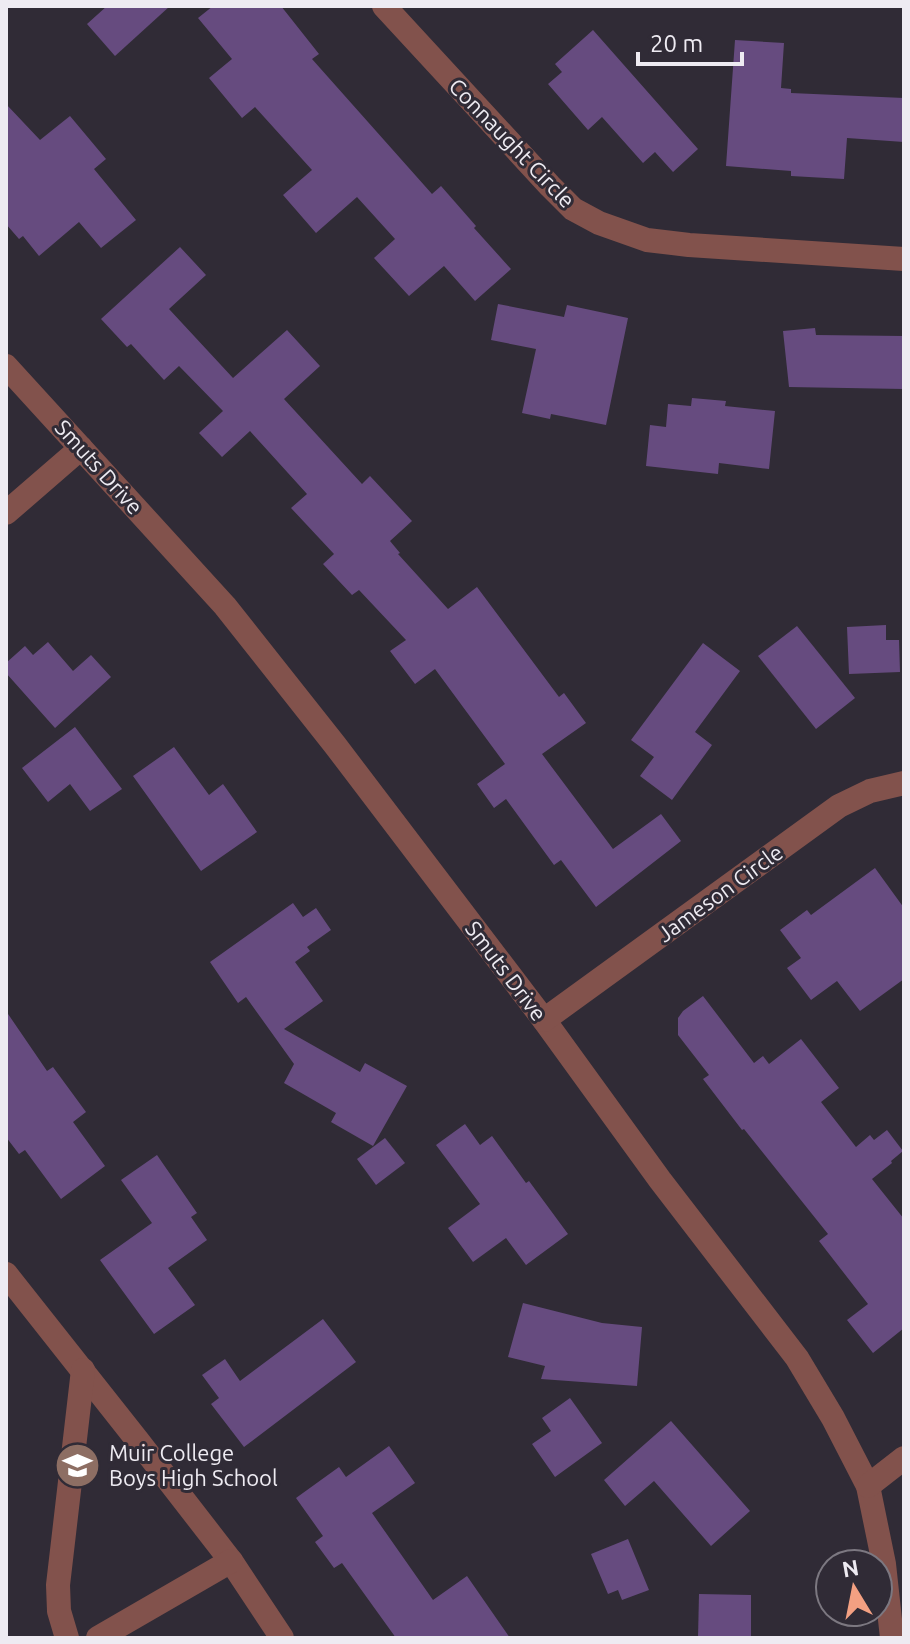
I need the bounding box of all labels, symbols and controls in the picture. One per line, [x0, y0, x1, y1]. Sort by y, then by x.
scale bar [638, 16, 742, 66]
text: 20 m [650, 30, 703, 57]
street label: Connaught Circle [444, 73, 580, 212]
street label: Smuts Drive [50, 414, 148, 519]
street label: Jameson Circle [652, 839, 787, 946]
street label: Smuts Drive [461, 916, 552, 1025]
place label: Muir College Boys High School [109, 1440, 278, 1490]
school or university icon: Muir College Boys High School [54, 1442, 102, 1490]
north arrow [814, 1548, 894, 1628]
text: N [840, 1554, 861, 1582]

